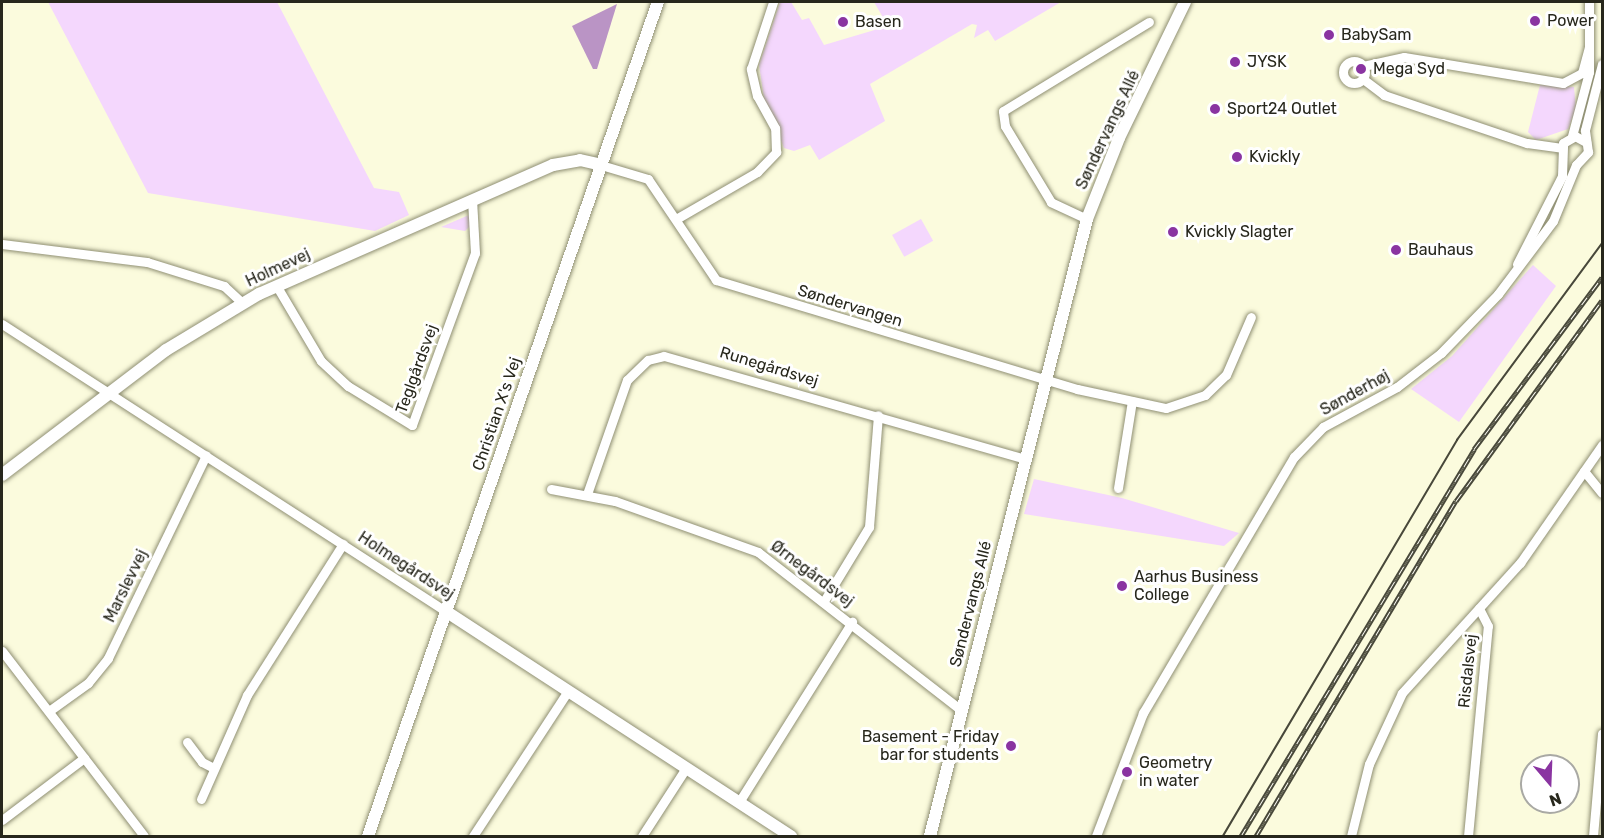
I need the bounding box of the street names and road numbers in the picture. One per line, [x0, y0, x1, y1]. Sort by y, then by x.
street label: Søndervangs Allé [1072, 67, 1144, 193]
street label: Holmevej [243, 245, 313, 291]
street label: Søndervangen [795, 281, 905, 331]
street label: Teglgårdsvej [392, 322, 442, 416]
street label: Runegårdsvej [717, 343, 821, 391]
street label: Christian X's Vej [469, 355, 525, 473]
street label: Sønderhøj [1317, 366, 1393, 420]
street label: Holmegårdsvej [354, 528, 458, 604]
street label: Ørnegårdsvej [767, 537, 857, 611]
street label: Søndervangs Allé [946, 539, 996, 669]
street label: Marslevvej [100, 546, 152, 626]
street label: Risdalsvej [1455, 633, 1481, 709]

